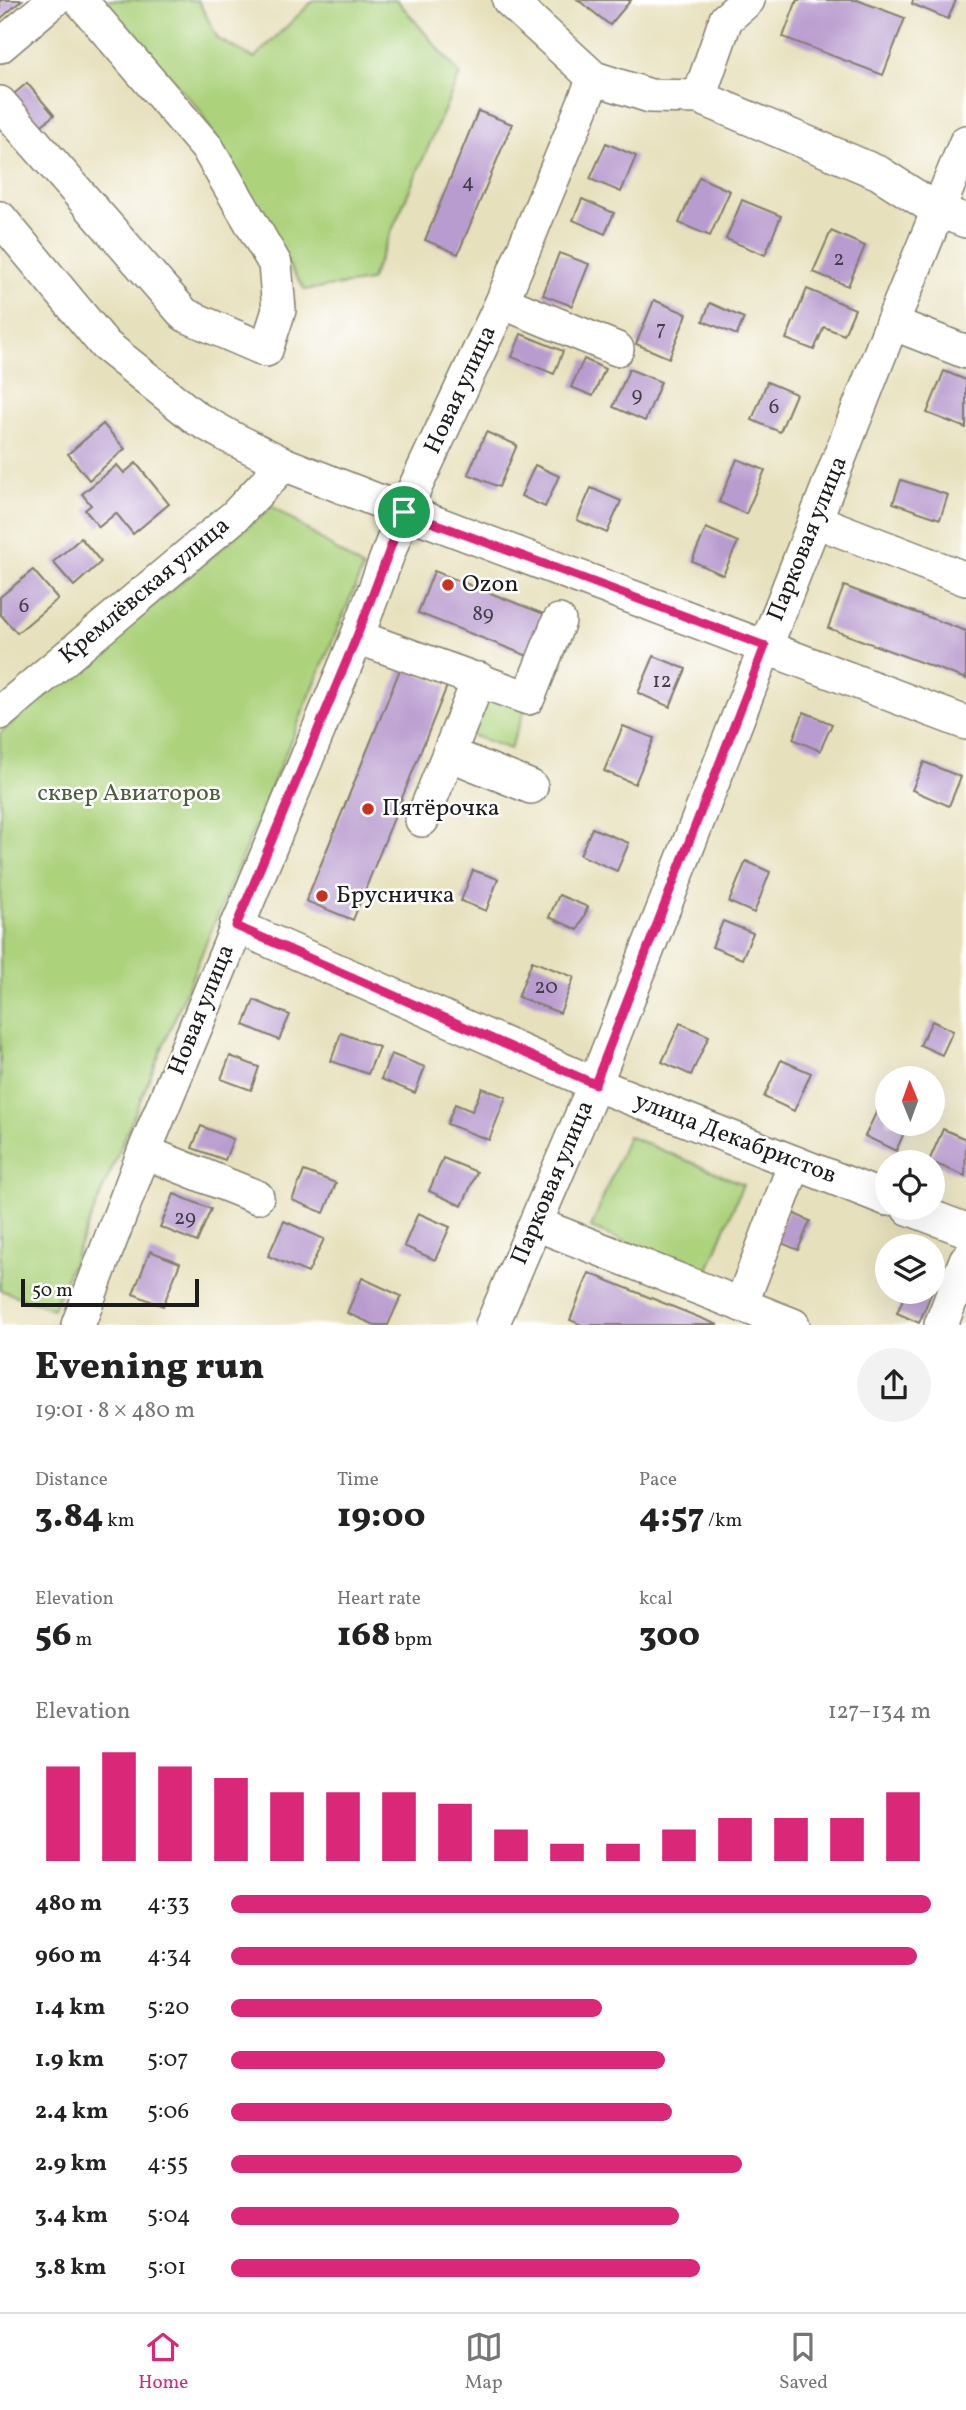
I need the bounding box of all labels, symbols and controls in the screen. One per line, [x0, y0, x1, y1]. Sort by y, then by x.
house number: 4 [462, 168, 474, 197]
house number: 2 [833, 245, 845, 274]
house number: 7 [656, 315, 666, 344]
street label: Новая улица [416, 320, 506, 460]
house number: 9 [632, 381, 643, 410]
house number: 6 [769, 393, 779, 422]
street label: Парковая улица [759, 451, 857, 627]
pin [374, 482, 434, 542]
icon: arrive [385, 493, 423, 531]
street label: Кремлёвская улица [52, 509, 238, 673]
place label: Ozon [462, 568, 519, 602]
marker: Ozon [440, 577, 456, 593]
house number: 6 [19, 592, 29, 621]
house number: 89 [472, 600, 494, 629]
house number: 12 [652, 667, 672, 696]
park label: сквер Авиаторов [37, 777, 221, 811]
place label: Пятёрочка [382, 792, 500, 826]
marker: Пятёрочка [360, 801, 376, 817]
place label: Брусничка [336, 879, 455, 913]
marker: Брусничка [314, 888, 330, 904]
street label: Новая улица [160, 939, 244, 1081]
house number: 20 [534, 973, 558, 1002]
north arrow [875, 1066, 945, 1136]
map controls [875, 1066, 945, 1304]
street label: улица Декабристов [629, 1085, 841, 1193]
street label: Парковая улица [503, 1096, 603, 1270]
button: locate [875, 1150, 945, 1220]
house number: 29 [174, 1204, 196, 1233]
button: layers [875, 1234, 945, 1304]
scale bar [21, 1276, 200, 1308]
text: 50 m [32, 1278, 73, 1304]
text: Evening run [35, 1342, 265, 1395]
button: share [857, 1348, 931, 1422]
text: 19:01 · 8 × 480 m [35, 1395, 195, 1427]
text: Distance [35, 1467, 108, 1493]
text: Time [337, 1467, 379, 1493]
text: Pace [639, 1467, 677, 1493]
text: 3.84 [35, 1493, 104, 1541]
text: 19:00 [337, 1493, 425, 1541]
text: 4:57 [639, 1493, 704, 1541]
text: km [104, 1508, 135, 1534]
text: /km [704, 1508, 742, 1534]
text: Elevation [35, 1586, 114, 1612]
text: Heart rate [337, 1586, 421, 1612]
text: kcal [639, 1586, 673, 1612]
text: 56 [35, 1612, 72, 1660]
text: 168 [337, 1612, 391, 1660]
text: 300 [639, 1612, 700, 1660]
text: m [72, 1627, 92, 1653]
text: bpm [391, 1627, 433, 1653]
text: Elevation [35, 1696, 131, 1728]
text: 127–134 m [828, 1696, 931, 1728]
text: 480 m [35, 1888, 102, 1920]
text: 4:33 [147, 1888, 190, 1920]
text: 960 m [35, 1940, 102, 1972]
text: 4:34 [147, 1940, 192, 1972]
text: 1.4 km [35, 1992, 106, 2024]
text: 5:20 [147, 1992, 189, 2024]
text: 1.9 km [35, 2044, 104, 2076]
text: 5:07 [147, 2044, 188, 2076]
text: 2.4 km [35, 2096, 108, 2128]
text: 5:06 [147, 2096, 189, 2128]
text: 2.9 km [35, 2148, 107, 2180]
text: 4:55 [147, 2148, 188, 2180]
text: 3.4 km [35, 2200, 108, 2232]
text: 5:04 [147, 2200, 190, 2232]
text: 3.8 km [35, 2252, 107, 2284]
text: 5:01 [147, 2252, 186, 2284]
tab: Home [138, 2328, 188, 2396]
tab: Map [465, 2328, 503, 2396]
tab: Saved [779, 2328, 828, 2396]

